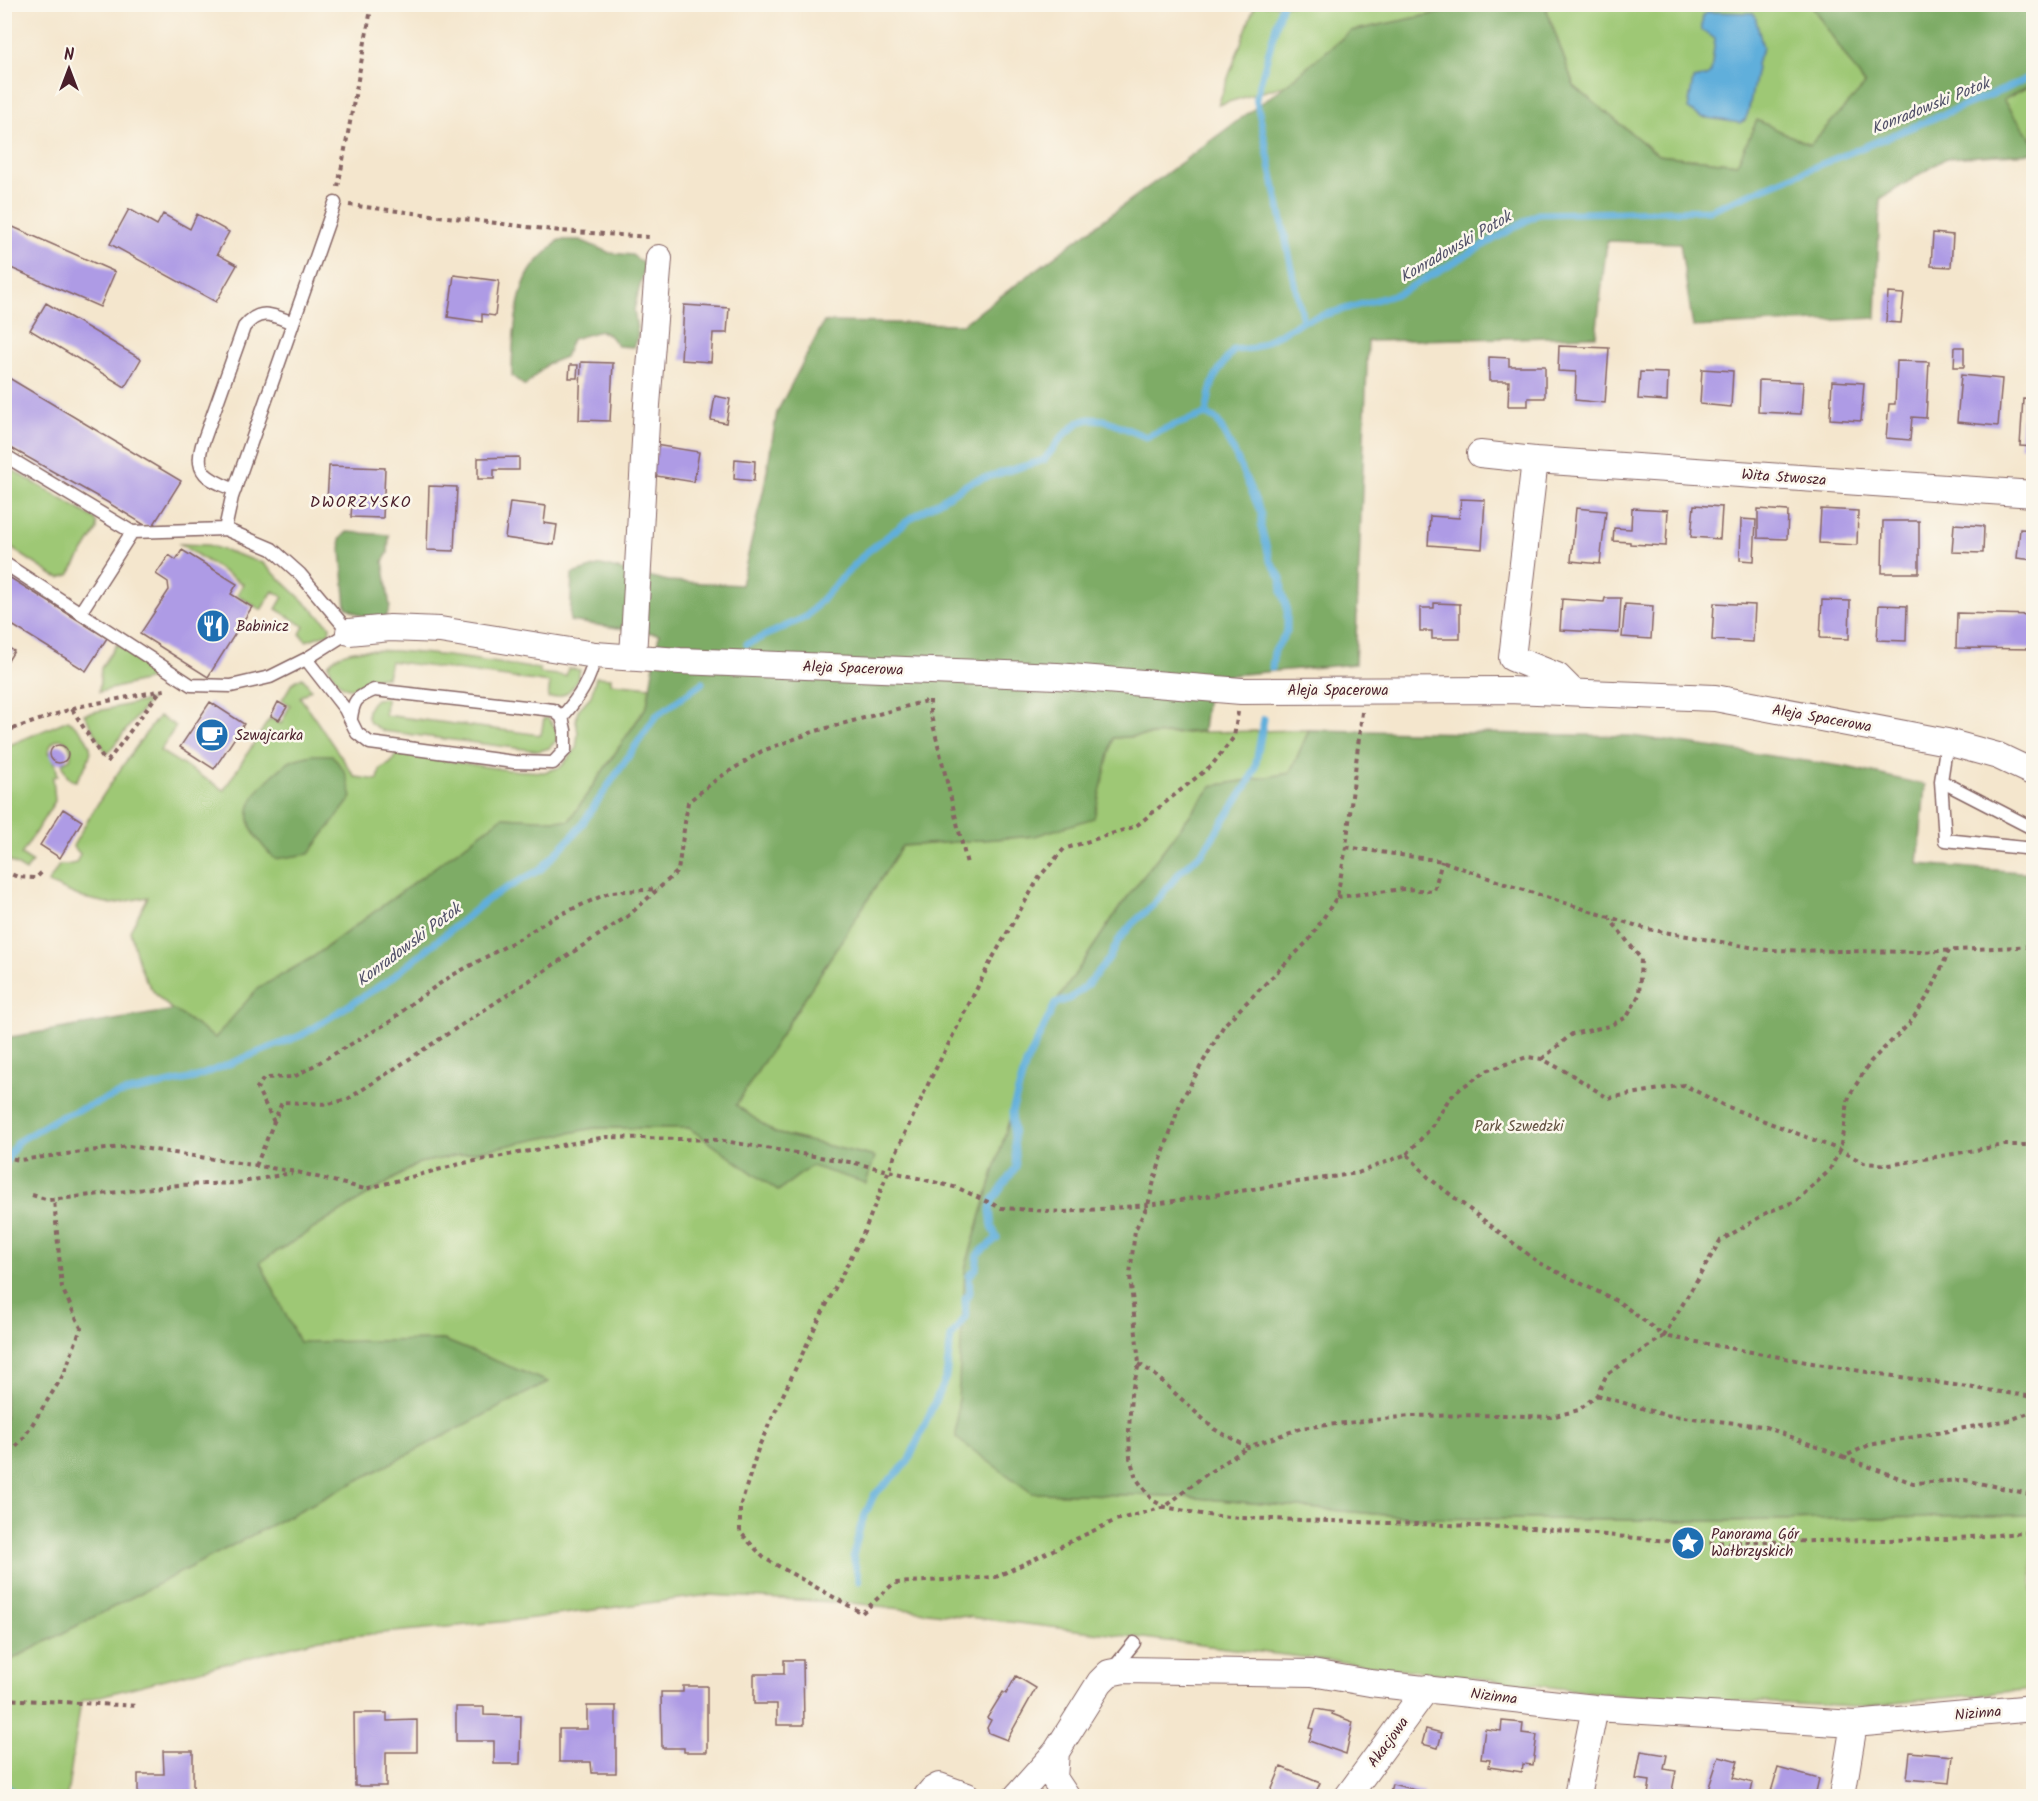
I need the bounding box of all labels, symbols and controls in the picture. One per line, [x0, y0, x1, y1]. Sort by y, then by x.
north arrow [39, 39, 99, 99]
text: N [64, 43, 74, 68]
water label: Konradowski Potok [1868, 70, 1996, 141]
water label: Konradowski Potok [1395, 204, 1518, 289]
street label: Wita Stwosza [1741, 463, 1827, 493]
district label: DWORZYSKO [310, 490, 412, 515]
restaurant icon: Babinicz [195, 608, 231, 644]
place label: Babinicz [236, 615, 289, 639]
street label: Aleja Spacerowa [802, 655, 904, 683]
street label: Aleja Spacerowa [1288, 679, 1388, 703]
street label: Aleja Spacerowa [1770, 698, 1874, 740]
cafe icon: Szwajcarka [194, 717, 230, 753]
place label: Szwajcarka [235, 724, 303, 748]
water label: Konradowski Potok [351, 896, 469, 993]
park label: Park Szwedzki [1474, 1115, 1565, 1139]
place label: Panorama Gór Wałbrzyskich [1711, 1523, 1800, 1564]
place icon: Panorama Gór Wałbrzyskich [1670, 1525, 1706, 1561]
street label: Nizinna [1469, 1682, 1519, 1712]
street label: Nizinna [1954, 1700, 2003, 1728]
street label: Akacjowa [1362, 1712, 1415, 1773]

